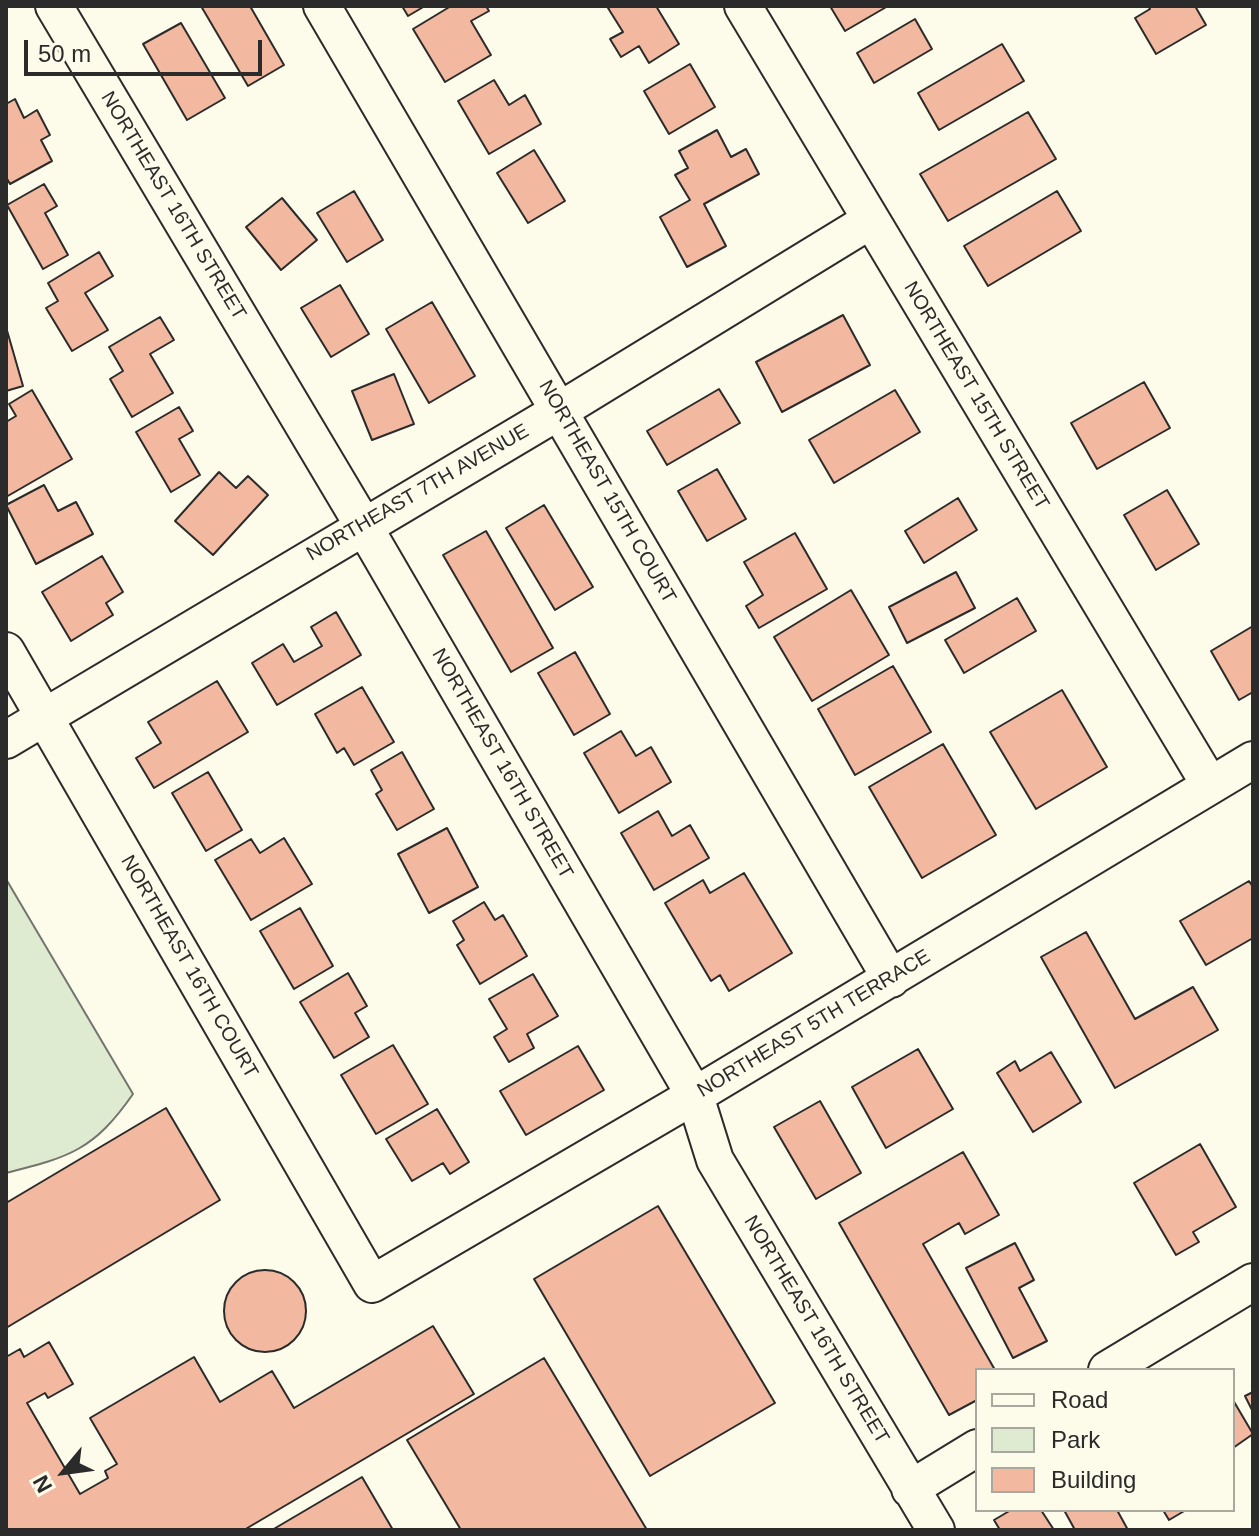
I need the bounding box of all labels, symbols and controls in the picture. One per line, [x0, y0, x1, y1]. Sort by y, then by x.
scale bar [28, 24, 266, 74]
text: 50 m [38, 40, 91, 67]
street label: NORTHEAST 16TH STREET [95, 88, 251, 324]
street label: NORTHEAST 15TH STREET [898, 278, 1054, 514]
street label: NORTHEAST 15TH COURT [533, 376, 681, 608]
street label: NORTHEAST 7TH AVENUE [303, 419, 533, 567]
street label: NORTHEAST 16TH STREET [426, 645, 578, 883]
street label: NORTHEAST 16TH COURT [115, 851, 263, 1083]
street label: NORTHEAST 5TH TERRACE [693, 945, 935, 1103]
street label: NORTHEAST 16TH STREET [738, 1212, 894, 1448]
legend [975, 1368, 1235, 1512]
text: Road [1051, 1386, 1108, 1413]
text: Park [1051, 1426, 1100, 1453]
north arrow [24, 1432, 104, 1512]
text: Building [1051, 1466, 1136, 1493]
text: N [28, 1471, 57, 1497]

